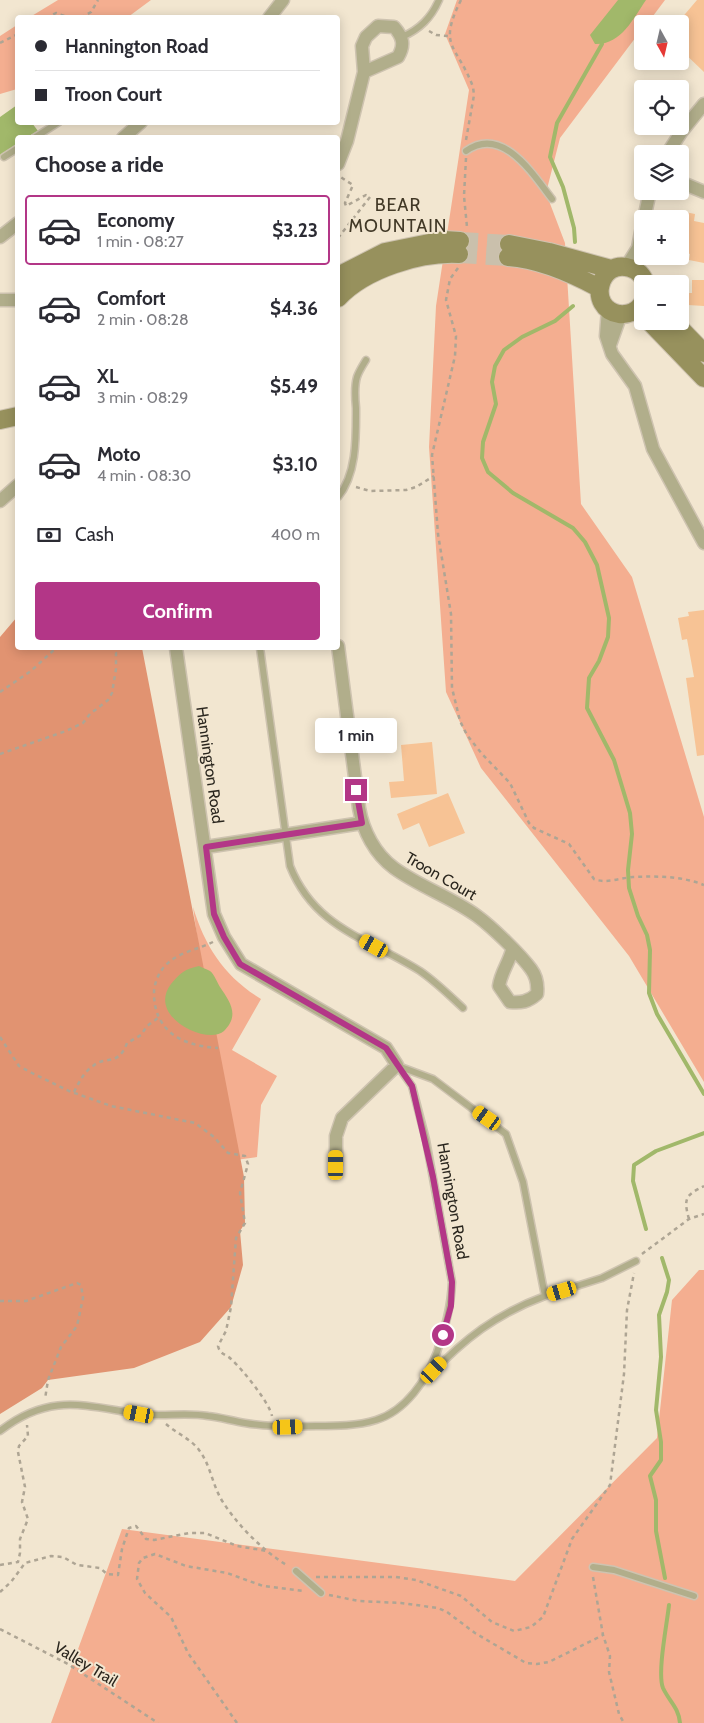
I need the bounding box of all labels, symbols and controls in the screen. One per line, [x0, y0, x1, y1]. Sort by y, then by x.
north arrow [634, 15, 689, 70]
map controls [634, 15, 689, 330]
text: Hannington Road [65, 35, 209, 58]
button: locate [634, 80, 689, 135]
text: Troon Court [65, 83, 162, 106]
button: layers [634, 145, 689, 200]
text: Choose a ride [35, 151, 164, 178]
district label: BEAR MOUNTAIN [348, 194, 448, 237]
icon: car [37, 208, 82, 253]
text: Economy [97, 209, 175, 232]
button: + [634, 210, 689, 265]
text: $3.23 [272, 219, 318, 242]
text: 1 min · 08:27 [97, 232, 184, 251]
button: − [634, 275, 689, 330]
icon: car [37, 286, 82, 331]
text: Comfort [97, 287, 166, 310]
text: $4.36 [270, 297, 318, 320]
text: 2 min · 08:28 [97, 310, 189, 329]
icon: car [37, 364, 82, 409]
text: XL [97, 365, 118, 388]
text: $5.49 [270, 375, 318, 398]
text: 3 min · 08:29 [97, 388, 188, 407]
icon: car [37, 442, 82, 487]
text: Moto [97, 443, 141, 466]
text: $3.10 [272, 453, 318, 476]
text: 4 min · 08:30 [97, 466, 191, 485]
icon: cash [35, 521, 63, 549]
text: Cash [75, 523, 114, 546]
text: 400 m [271, 525, 320, 544]
button: Confirm [35, 582, 320, 640]
street label: Hannington Road [192, 705, 228, 825]
callout: 1 min [315, 718, 397, 752]
text: 1 min [338, 726, 374, 745]
route end [345, 779, 367, 801]
street label: Troon Court [402, 848, 481, 904]
car [357, 932, 390, 960]
car [470, 1103, 503, 1133]
street label: Hannington Road [433, 1141, 473, 1261]
car [328, 1150, 343, 1180]
car [545, 1279, 578, 1303]
route start [432, 1324, 454, 1346]
car [418, 1354, 449, 1386]
car [122, 1404, 155, 1424]
car [272, 1419, 303, 1435]
street label: Valley Trail [51, 1638, 121, 1691]

